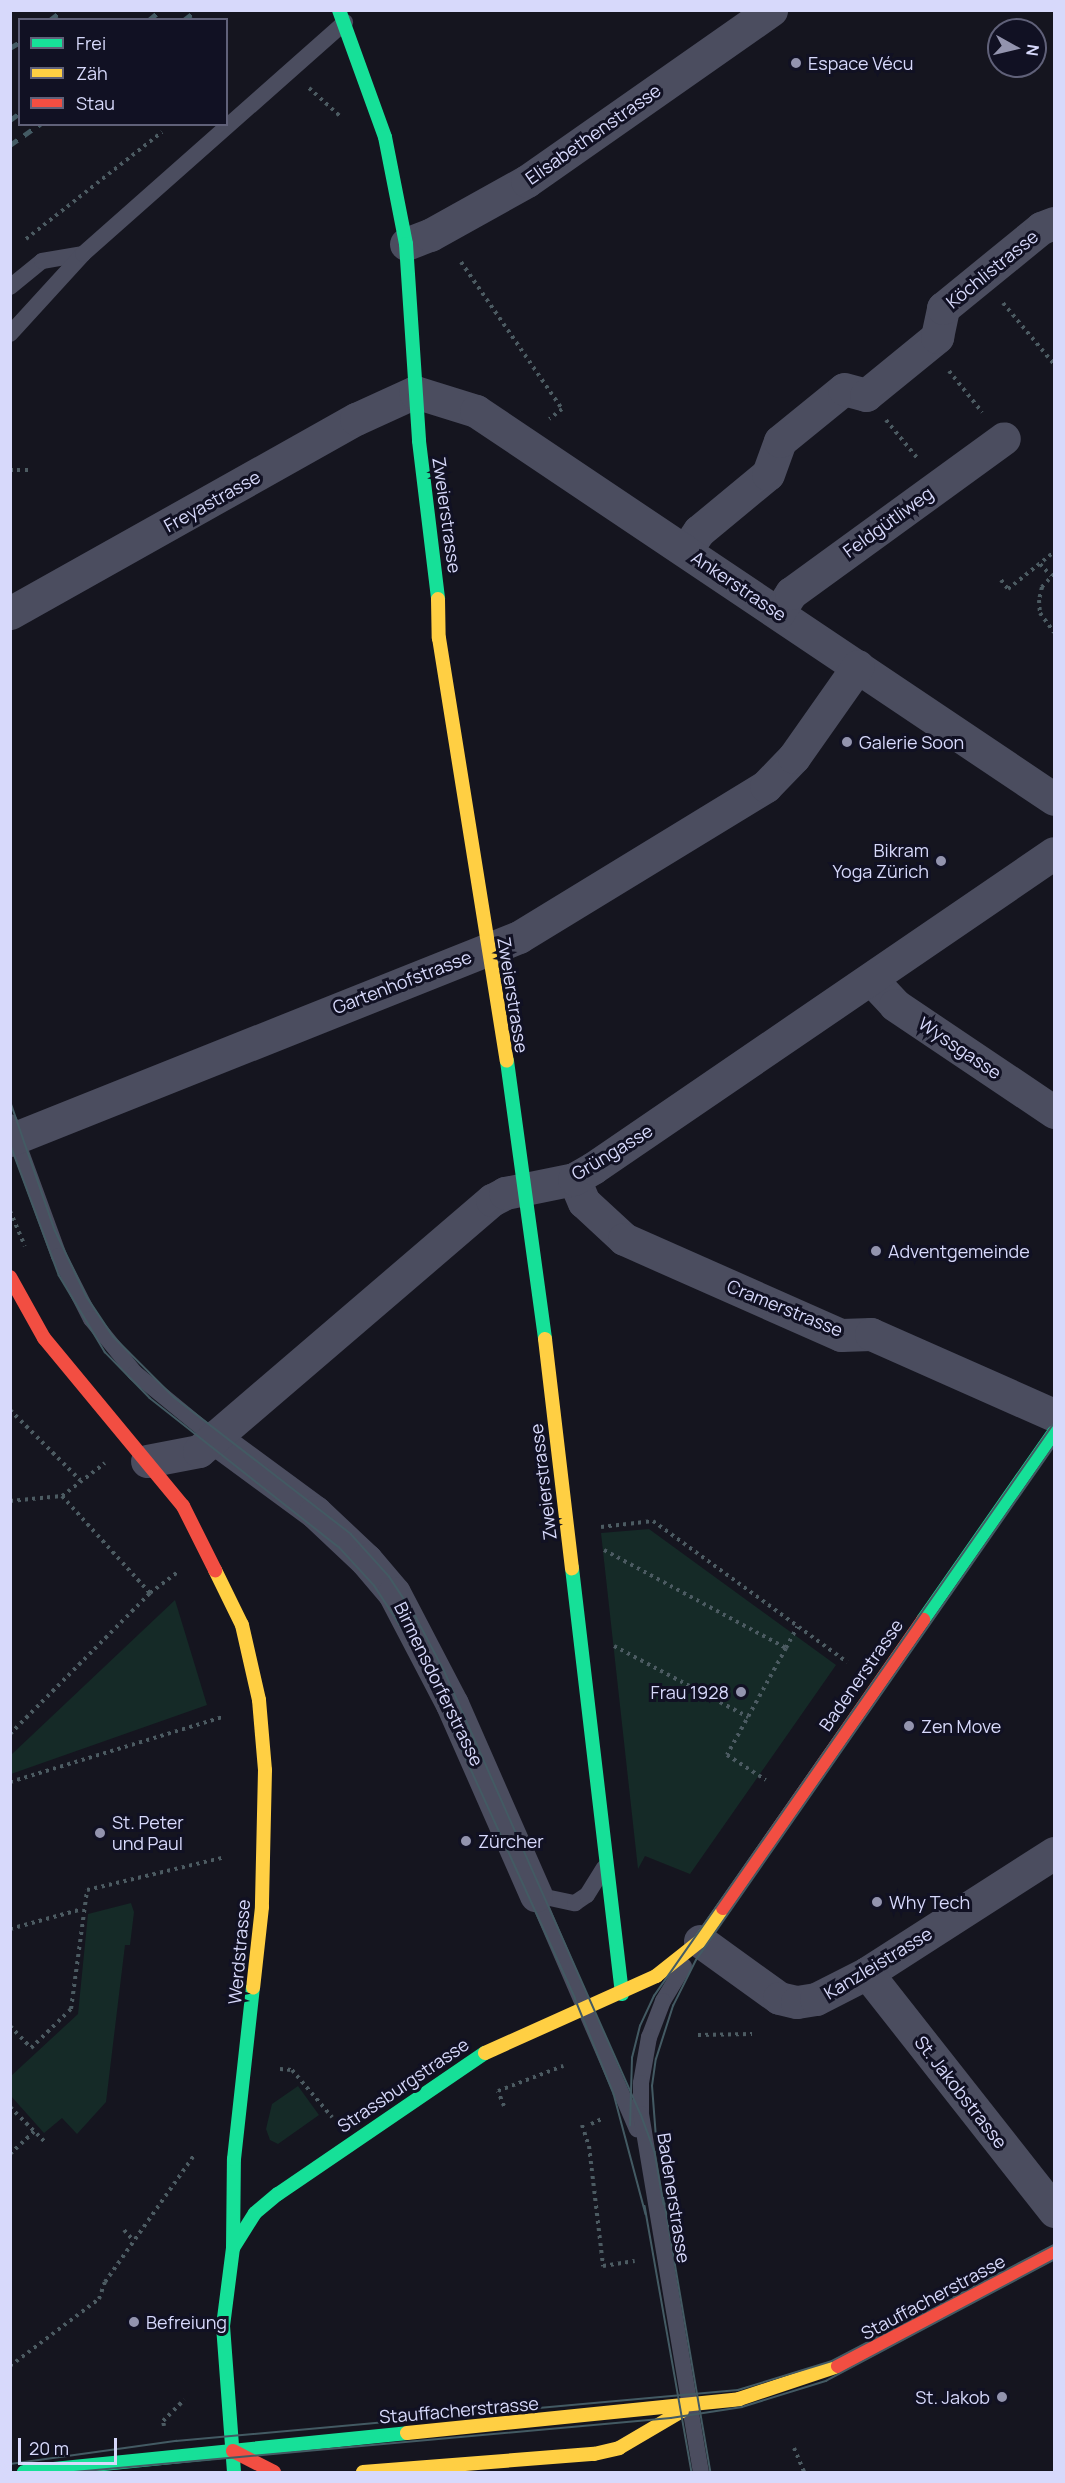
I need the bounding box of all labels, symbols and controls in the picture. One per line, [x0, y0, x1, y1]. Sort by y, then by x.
legend [18, 18, 228, 126]
north arrow [987, 18, 1047, 78]
text: Frei [76, 31, 106, 55]
text: N [1021, 43, 1045, 57]
place label: Espace Vécu [808, 52, 913, 74]
marker: Espace Vécu [789, 56, 803, 70]
text: Zäh [76, 61, 108, 85]
street label: Elisabethenstrasse [521, 79, 665, 189]
text: Stau [76, 91, 115, 115]
street label: Köchlistrasse [942, 225, 1042, 313]
street label: Zweierstrasse [428, 456, 466, 574]
street label: Freyastrasse [160, 466, 264, 536]
street label: Feldgütliweg [839, 482, 937, 562]
street label: Ankerstrasse [687, 546, 791, 626]
place label: Galerie Soon [859, 731, 964, 753]
marker: Galerie Soon [840, 735, 854, 749]
place label: Bikram Yoga Zürich [832, 840, 929, 882]
marker: Bikram Yoga Zürich [934, 854, 948, 868]
street label: Zweierstrasse [493, 936, 533, 1054]
street label: Gartenhofstrasse [330, 946, 474, 1018]
street label: Wyssgasse [914, 1012, 1006, 1084]
street label: Grüngasse [568, 1119, 656, 1185]
place label: Adventgemeinde [888, 1240, 1030, 1262]
marker: Adventgemeinde [869, 1244, 883, 1258]
street label: Cramerstrasse [724, 1275, 846, 1341]
street label: Zweierstrasse [525, 1423, 561, 1541]
street label: Birmensdorferstrasse [390, 1598, 488, 1770]
street label: Badenerstrasse [814, 1615, 908, 1735]
place label: Frau 1928 [651, 1681, 729, 1703]
marker: Frau 1928 [734, 1685, 748, 1699]
place label: Zen Move [921, 1715, 1001, 1737]
marker: Zen Move [902, 1719, 916, 1733]
place label: St. Peter und Paul [112, 1812, 184, 1854]
marker: St. Peter und Paul [93, 1826, 107, 1840]
place label: Zürcher [478, 1830, 544, 1852]
marker: Zürcher [459, 1834, 473, 1848]
place label: Why Tech [889, 1891, 970, 1913]
marker: Why Tech [870, 1895, 884, 1909]
street label: Werdstrasse [224, 1899, 254, 2005]
street label: Kanzleistrasse [820, 1922, 936, 2004]
street label: St. Jakobstrasse [910, 2031, 1012, 2153]
street label: Strassburgstrasse [333, 2033, 473, 2137]
street label: Badenerstrasse [653, 2131, 695, 2265]
street label: Stauffacherstrasse [857, 2250, 1009, 2344]
place label: Befreiung [146, 2311, 227, 2333]
marker: Befreiung [127, 2315, 141, 2329]
place label: St. Jakob [915, 2386, 990, 2408]
marker: St. Jakob [995, 2390, 1009, 2404]
street label: Stauffacherstrasse [378, 2392, 540, 2428]
scale bar [21, 2426, 120, 2464]
text: 20 m [29, 2436, 69, 2460]

